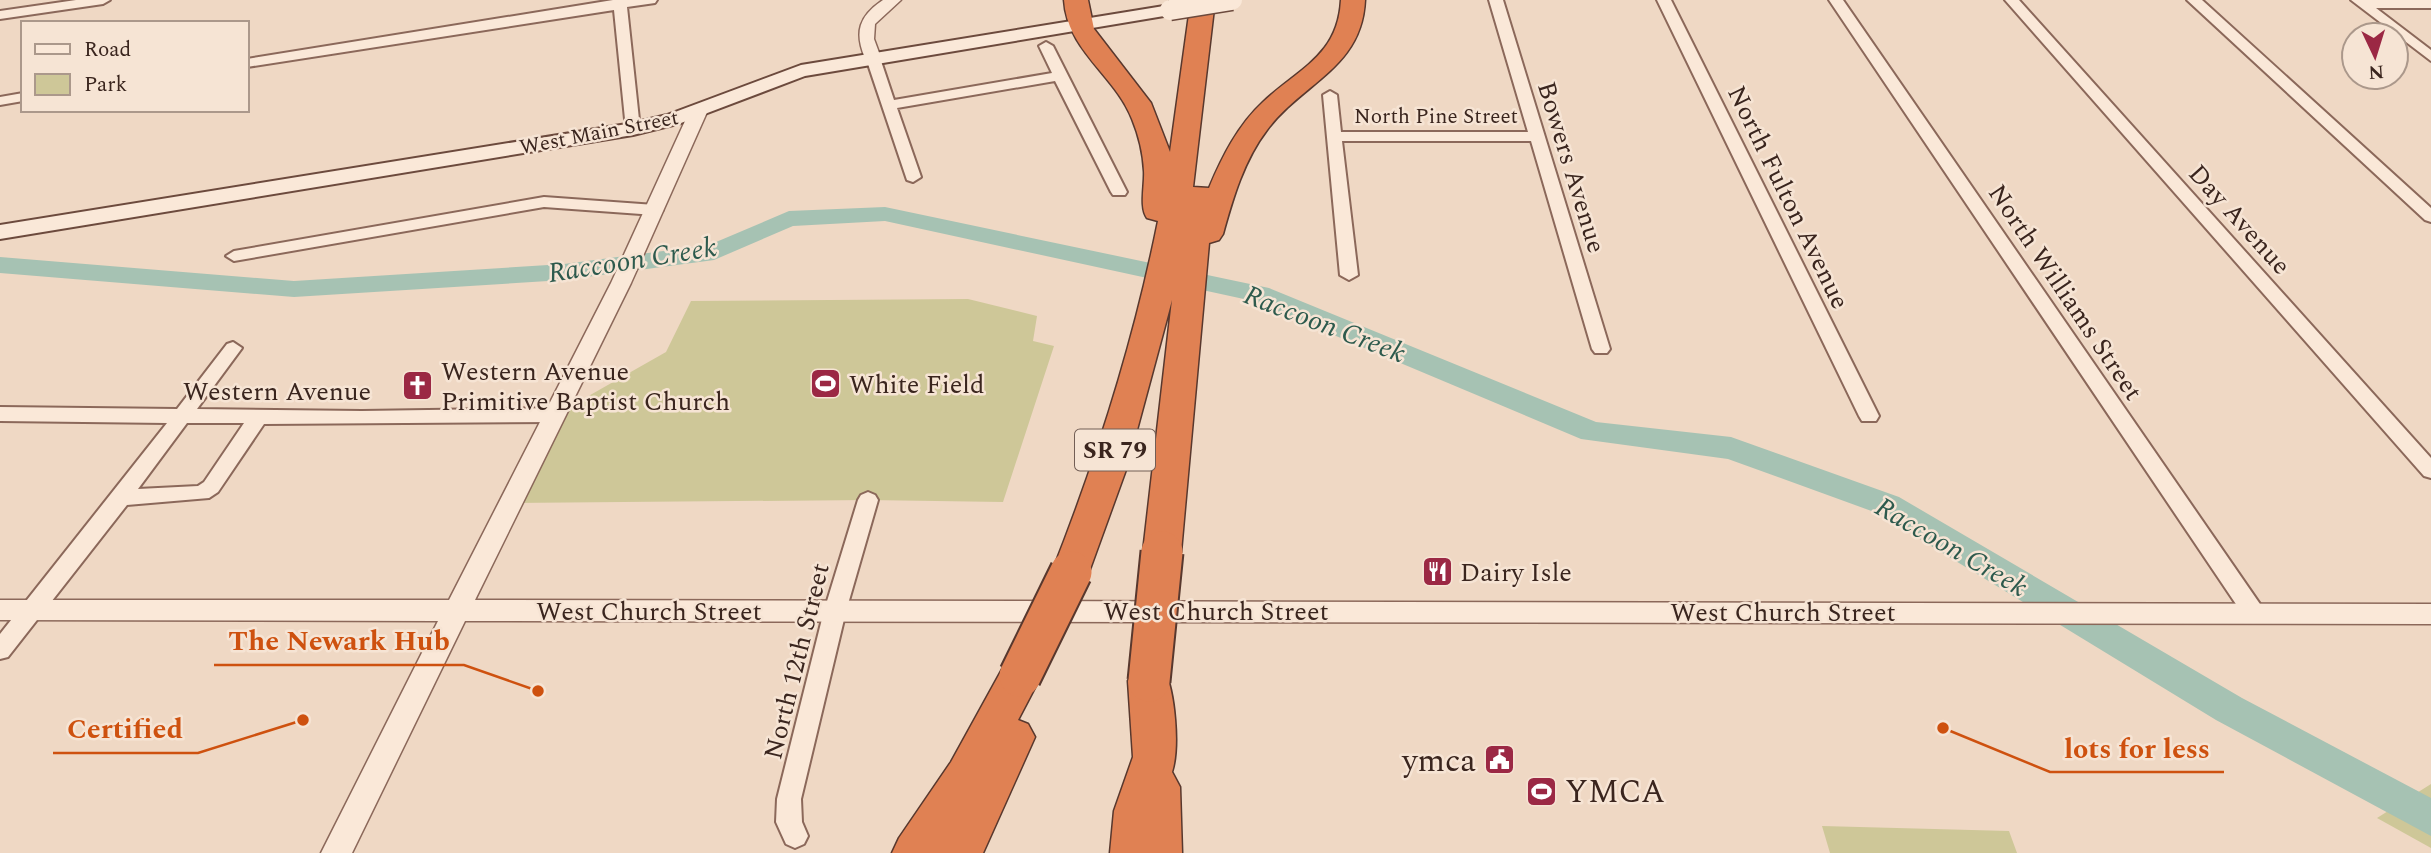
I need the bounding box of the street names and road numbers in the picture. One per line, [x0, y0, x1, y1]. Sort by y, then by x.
street label: Bowers Avenue [1526, 77, 1616, 258]
street label: North Fulton Avenue [1717, 79, 1860, 316]
street label: North Pine Street [1354, 101, 1518, 133]
street label: West Main Street [517, 102, 681, 164]
street label: Day Avenue [2178, 155, 2300, 284]
street label: North Williams Street [1978, 176, 2153, 409]
street label: Western Avenue [183, 372, 371, 412]
road number: SR 79 [1075, 430, 1155, 471]
street label: North 12th Street [753, 559, 841, 764]
street label: West Church Street [536, 592, 762, 632]
street label: West Church Street [1103, 592, 1329, 632]
street label: West Church Street [1670, 593, 1896, 633]

